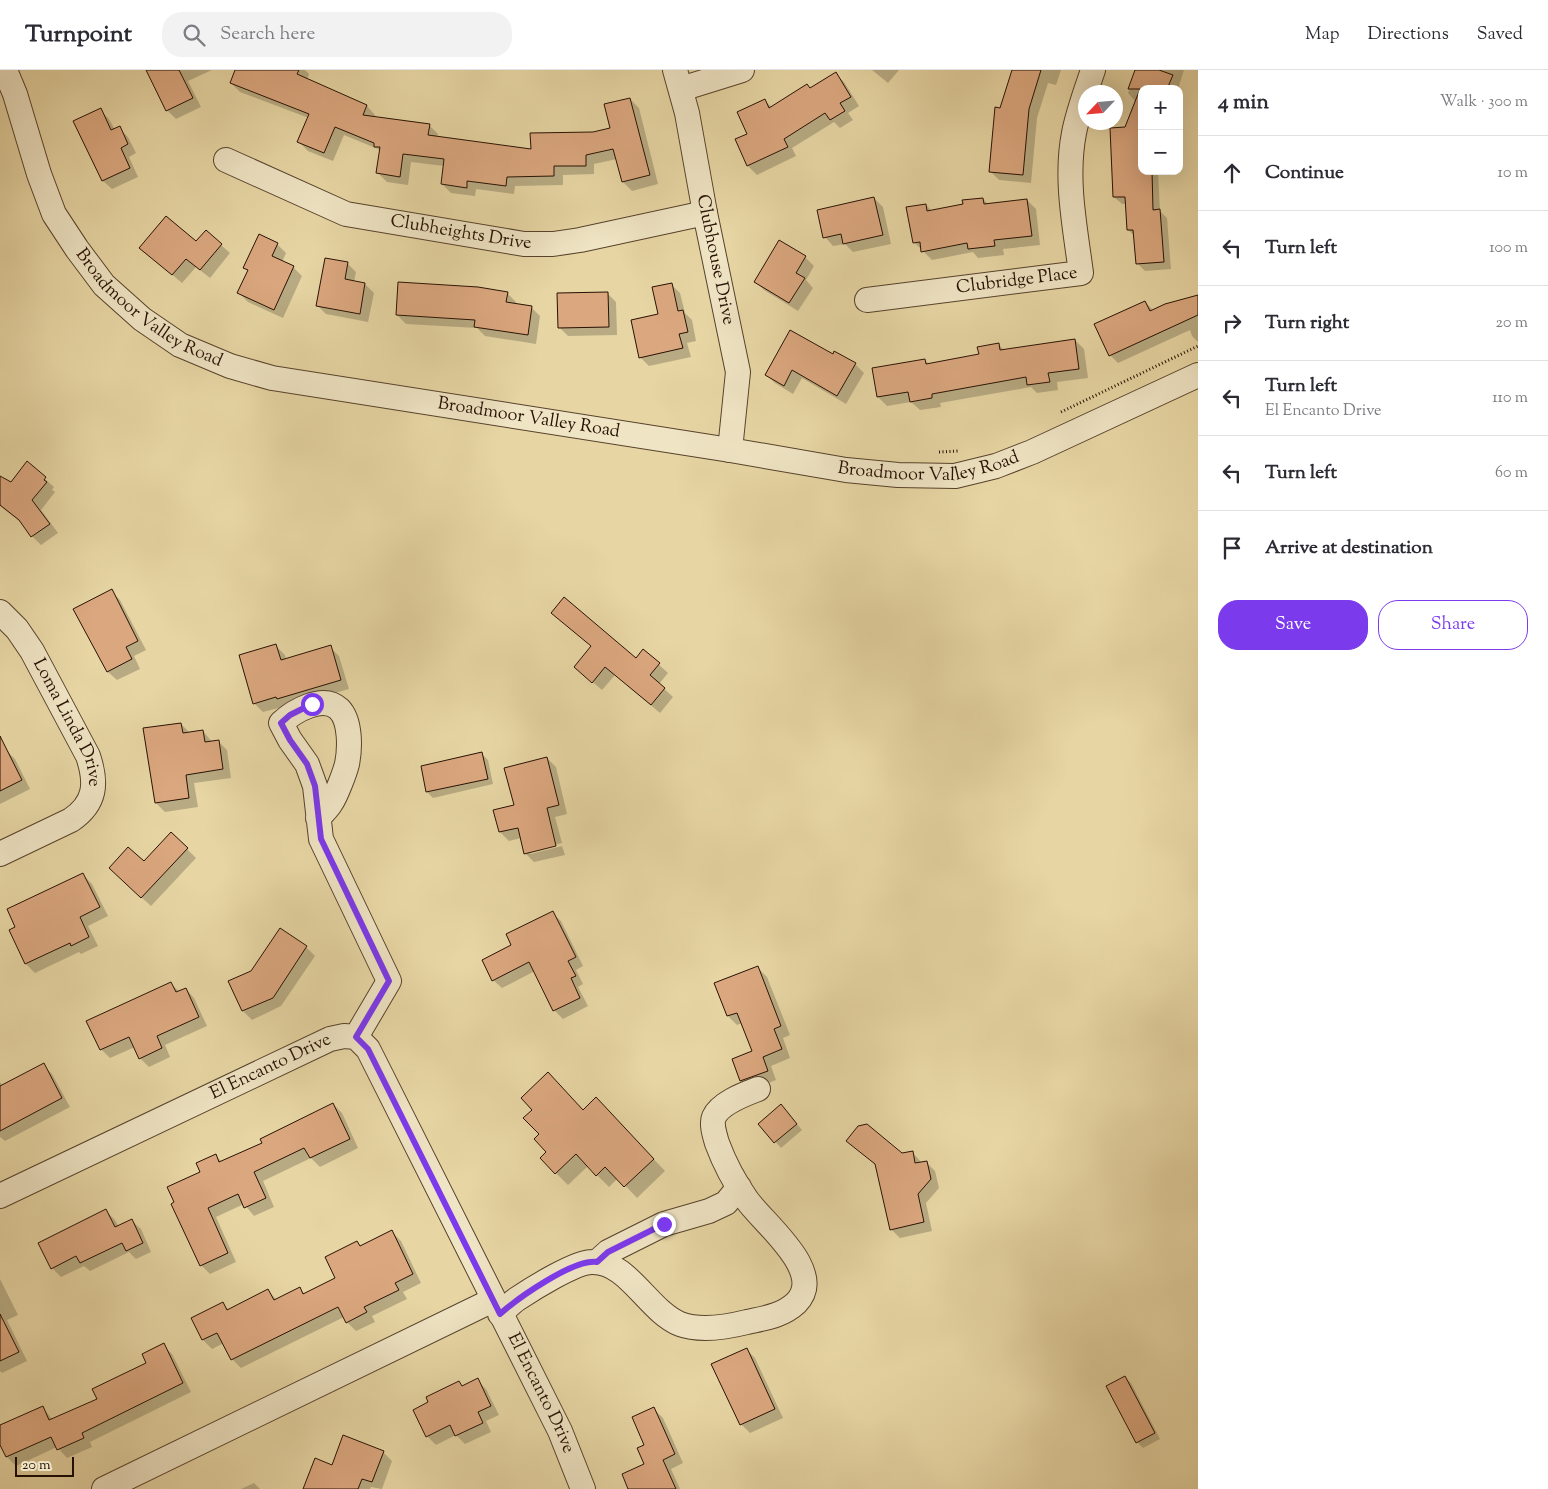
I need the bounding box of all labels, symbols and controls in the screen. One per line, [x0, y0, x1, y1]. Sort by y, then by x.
search box [162, 12, 512, 57]
text: Turnpoint [25, 18, 132, 52]
icon: search [180, 21, 208, 49]
text: Search here [220, 21, 315, 48]
text: Map [1305, 22, 1340, 48]
text: Directions [1368, 22, 1449, 48]
text: Saved [1477, 22, 1523, 48]
north arrow [1078, 85, 1123, 130]
map controls [1138, 85, 1183, 175]
button: + [1138, 85, 1183, 130]
text: 4 min [1218, 88, 1269, 118]
text: Walk · 300 m [1440, 91, 1528, 114]
button: − [1138, 130, 1183, 175]
icon: ahead [1218, 159, 1246, 187]
text: Continue [1265, 160, 1344, 187]
text: 10 m [1498, 162, 1528, 185]
street label: Clubhouse Drive [689, 192, 741, 327]
street label: Clubheights Drive [388, 209, 531, 257]
icon: left [1218, 234, 1246, 262]
text: Turn left [1265, 235, 1337, 262]
text: 100 m [1489, 237, 1528, 260]
street label: Broadmoor Valley Road [68, 243, 227, 374]
street label: Clubridge Place [955, 261, 1079, 302]
icon: right [1218, 309, 1246, 337]
text: Turn right [1265, 310, 1349, 337]
text: 20 m [1495, 312, 1528, 335]
text: Turn left [1265, 373, 1337, 400]
icon: left [1218, 384, 1246, 412]
text: 110 m [1492, 387, 1528, 410]
street label: Broadmoor Valley Road [436, 391, 622, 446]
text: El Encanto Drive [1265, 400, 1382, 423]
street label: Broadmoor Valley Road [835, 445, 1023, 489]
icon: left [1218, 459, 1246, 487]
text: Turn left [1265, 460, 1337, 487]
text: 60 m [1495, 462, 1528, 485]
icon: arrive [1218, 534, 1246, 562]
text: Arrive at destination [1265, 535, 1433, 562]
button: Save [1218, 600, 1368, 650]
button: Share [1378, 600, 1528, 650]
street label: Loma Linda Drive [25, 654, 106, 787]
route start [301, 693, 324, 716]
street label: El Encanto Drive [206, 1027, 336, 1107]
route end [653, 1213, 676, 1236]
street label: El Encanto Drive [500, 1329, 581, 1457]
scale bar [15, 1454, 74, 1477]
text: 20 m [22, 1456, 51, 1476]

